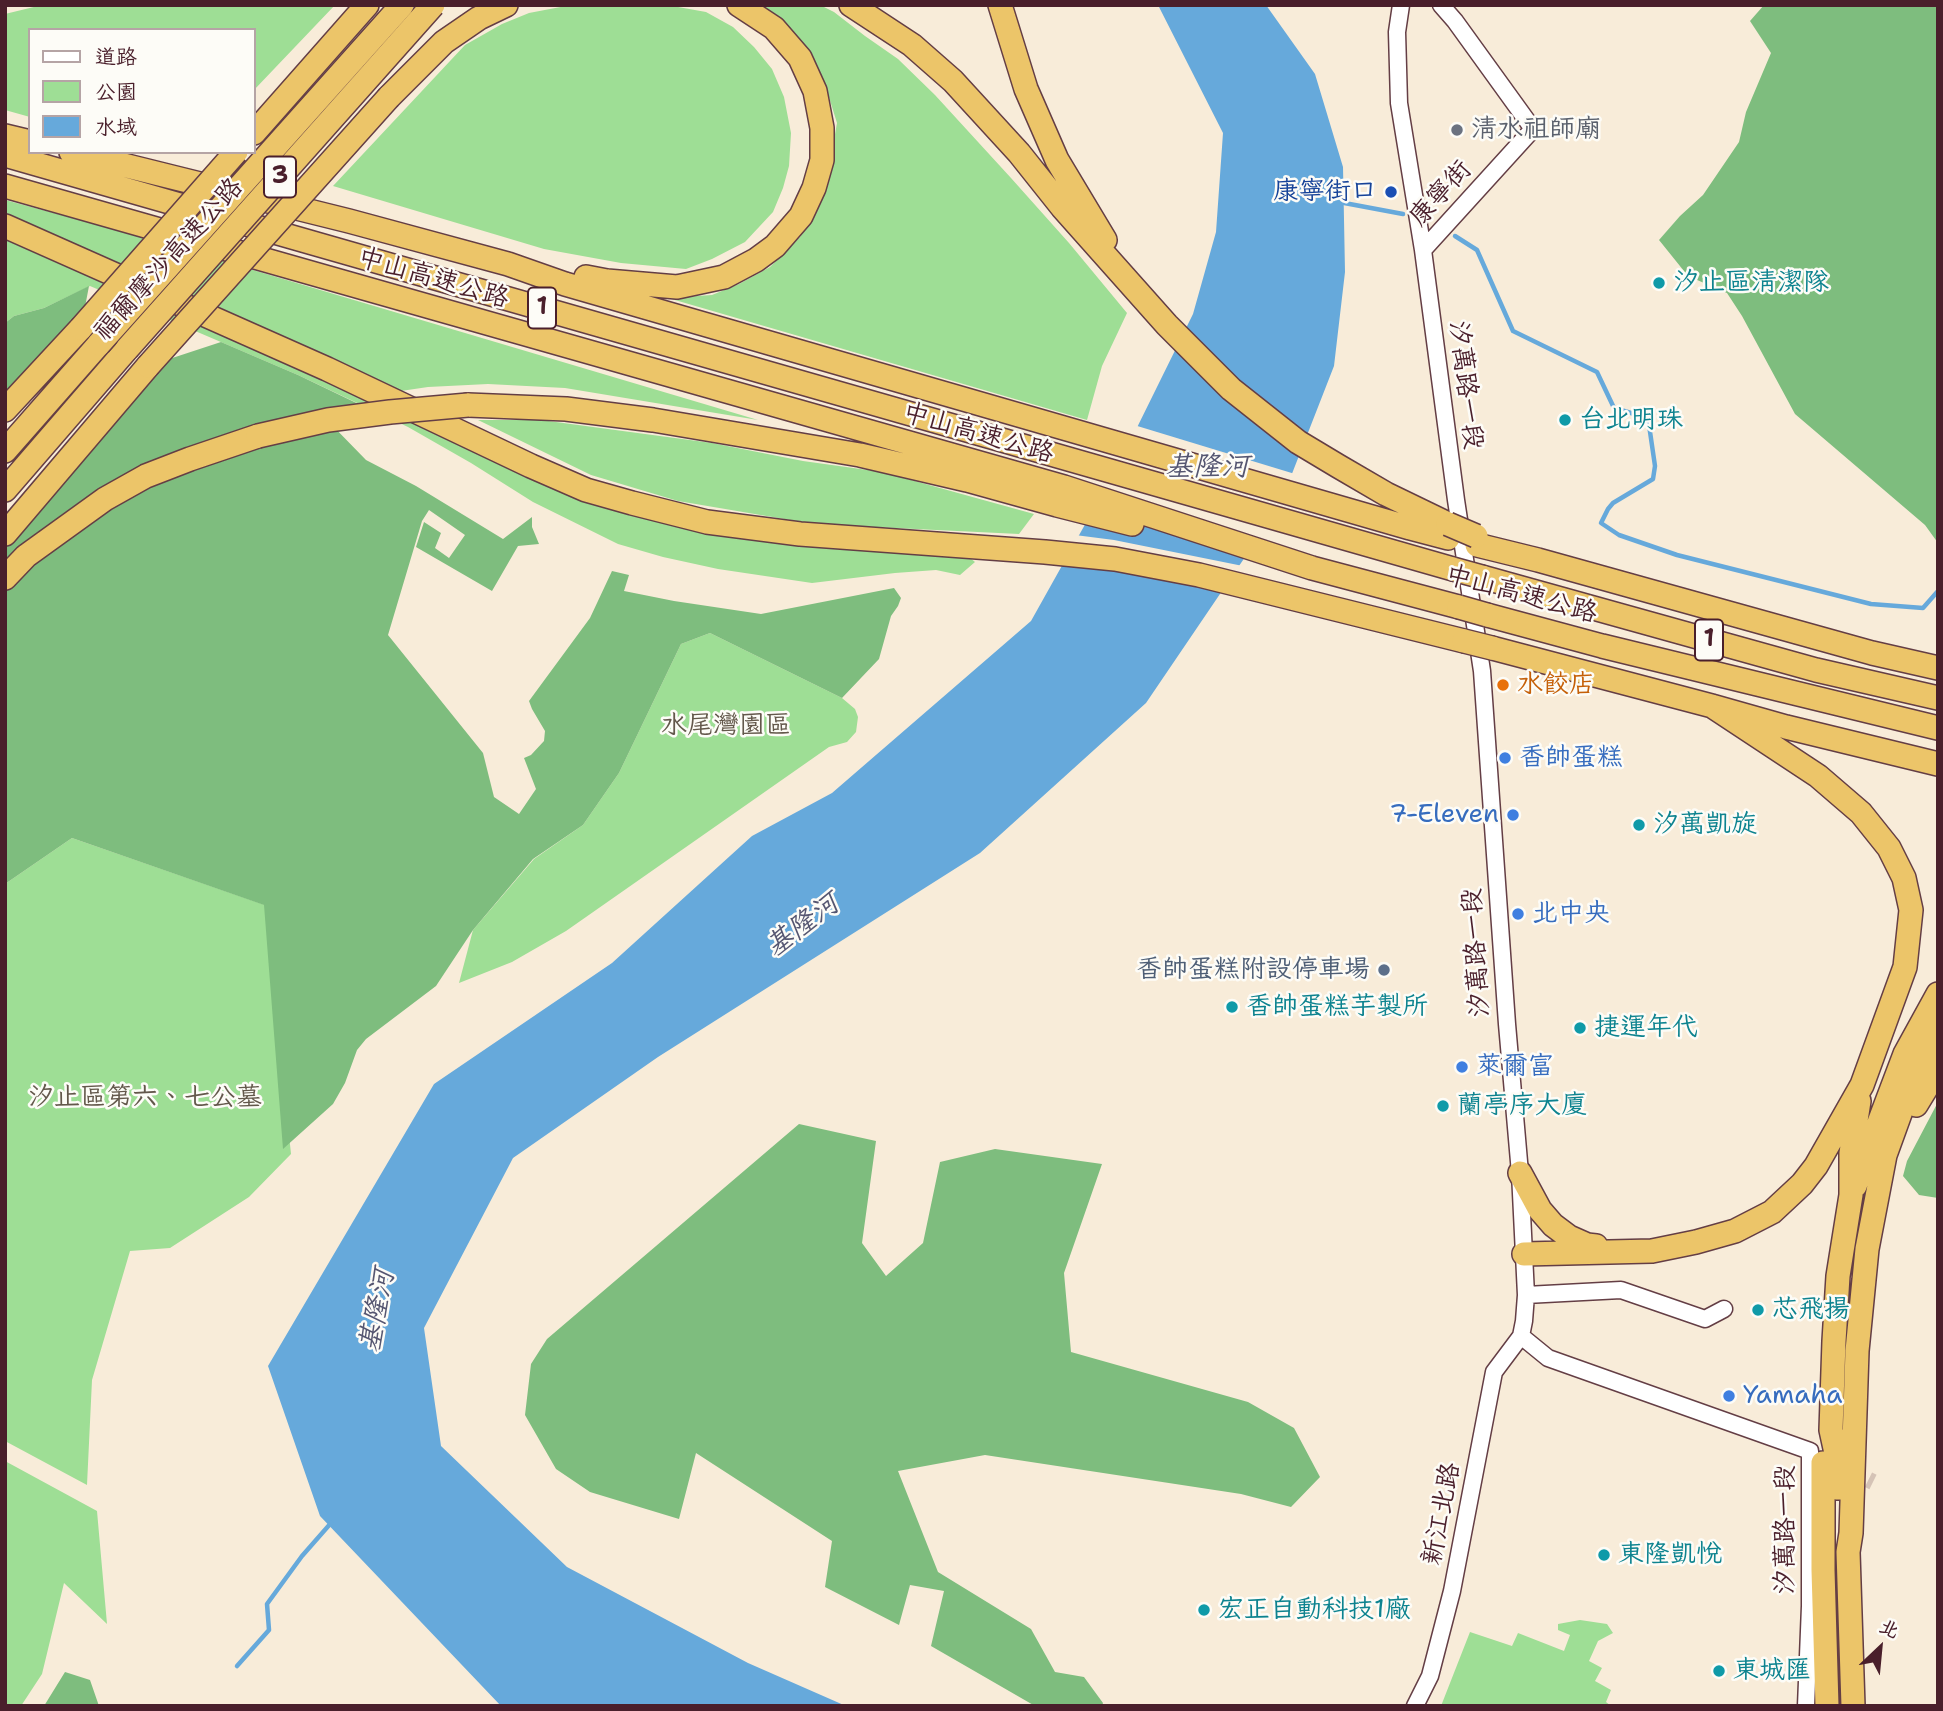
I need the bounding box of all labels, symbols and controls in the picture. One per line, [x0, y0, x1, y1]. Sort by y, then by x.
legend [28, 28, 256, 154]
text: 道路 [95, 43, 137, 71]
text: 公園 [95, 78, 137, 106]
text: 水域 [95, 113, 137, 141]
place label: 清水祖師廟 [1471, 114, 1601, 146]
marker: 清水祖師廟 [1449, 122, 1465, 138]
street label: 康寧街 [1403, 155, 1479, 233]
road number: 3 [264, 156, 296, 197]
street label: 福爾摩沙高速公路 [88, 172, 250, 348]
place label: 康寧街口 [1273, 176, 1377, 208]
marker: 康寧街口 [1383, 184, 1399, 200]
street label: 中山高速公路 [354, 243, 512, 315]
place label: 汐止區清潔隊 [1673, 267, 1829, 299]
marker: 汐止區清潔隊 [1651, 275, 1667, 291]
road number: 1 [528, 288, 556, 328]
street label: 汐萬路一段 [1442, 319, 1488, 451]
street label: 中山高速公路 [899, 398, 1057, 470]
place label: 台北明珠 [1579, 404, 1683, 436]
marker: 台北明珠 [1557, 412, 1573, 428]
water label: 基隆河 [1165, 451, 1249, 485]
street label: 中山高速公路 [1442, 560, 1600, 630]
road number: 1 [1695, 620, 1723, 660]
place label: 水餃店 [1517, 669, 1595, 701]
marker: 水餃店 [1495, 677, 1511, 693]
park label: 水尾灣園區 [661, 710, 791, 742]
place label: 香帥蛋糕 [1519, 742, 1623, 774]
marker: 香帥蛋糕 [1497, 750, 1513, 766]
place label: 7-Eleven [1389, 799, 1499, 831]
marker: 7-Eleven [1505, 807, 1521, 823]
place label: 汐萬凱旋 [1653, 809, 1757, 841]
marker: 汐萬凱旋 [1631, 817, 1647, 833]
water label: 基隆河 [759, 887, 847, 965]
street label: 汐萬路一段 [1457, 887, 1497, 1019]
place label: 北中央 [1532, 898, 1610, 930]
marker: 北中央 [1510, 906, 1526, 922]
place label: 香帥蛋糕附設停車場 [1136, 954, 1370, 986]
marker: 香帥蛋糕附設停車場 [1376, 962, 1392, 978]
place label: 香帥蛋糕芋製所 [1246, 991, 1428, 1023]
marker: 香帥蛋糕芋製所 [1224, 999, 1240, 1015]
place label: 捷運年代 [1594, 1012, 1698, 1044]
marker: 捷運年代 [1572, 1020, 1588, 1036]
place label: 萊爾富 [1476, 1051, 1554, 1083]
marker: 萊爾富 [1454, 1059, 1470, 1075]
park label: 汐止區第六、七公墓 [28, 1082, 262, 1114]
place label: 蘭亭序大廈 [1457, 1090, 1587, 1122]
marker: 蘭亭序大廈 [1435, 1098, 1451, 1114]
water label: 基隆河 [353, 1267, 403, 1355]
place label: 芯飛揚 [1772, 1294, 1850, 1326]
marker: 芯飛揚 [1750, 1302, 1766, 1318]
place label: Yamaha [1743, 1380, 1842, 1412]
marker: Yamaha [1721, 1388, 1737, 1404]
street label: 新江北路 [1417, 1460, 1467, 1568]
street label: 汐萬路一段 [1770, 1465, 1802, 1595]
place label: 東隆凱悅 [1618, 1539, 1722, 1571]
marker: 東隆凱悅 [1596, 1547, 1612, 1563]
place label: 宏正自動科技1廠 [1218, 1594, 1411, 1626]
marker: 宏正自動科技1廠 [1196, 1602, 1212, 1618]
north arrow [1845, 1613, 1915, 1683]
text: 北 [1875, 1613, 1903, 1644]
place label: 東城匯 [1733, 1655, 1811, 1687]
marker: 東城匯 [1711, 1663, 1727, 1679]

